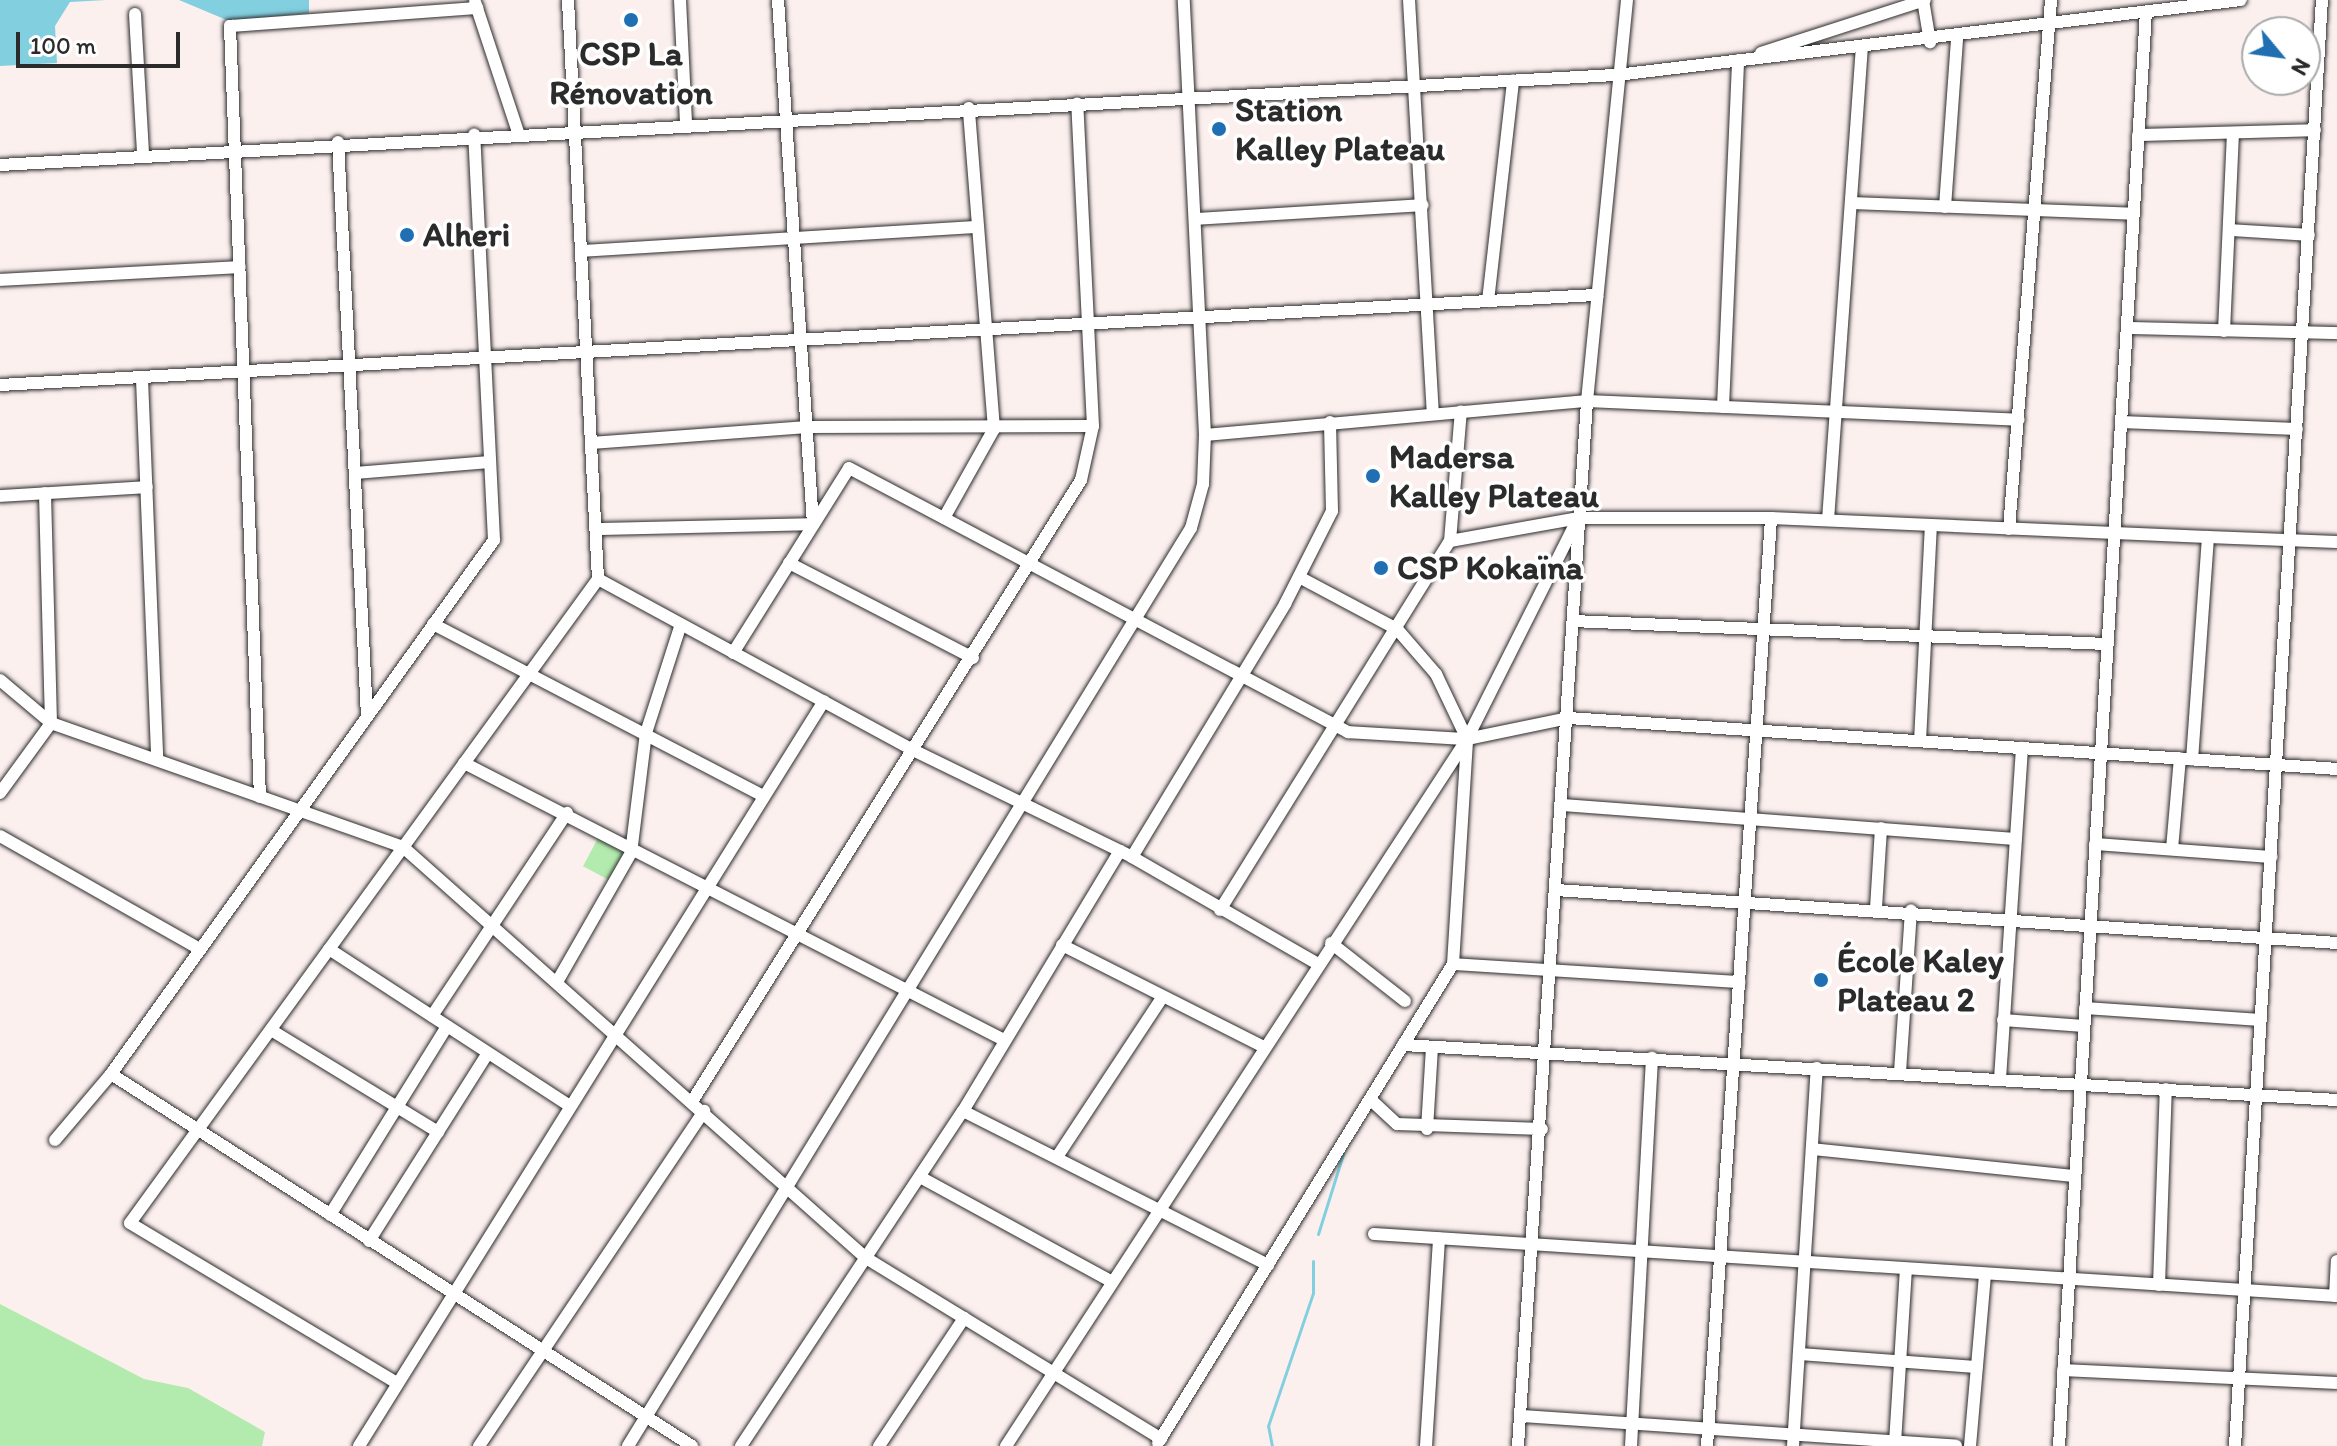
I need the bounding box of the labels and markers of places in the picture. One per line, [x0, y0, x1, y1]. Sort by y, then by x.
marker: CSP La Rénovation [622, 11, 640, 29]
place label: CSP La Rénovation [549, 33, 713, 112]
place label: Station Kalley Plateau [1235, 89, 1446, 168]
marker: Station Kalley Plateau [1210, 120, 1228, 138]
place label: Alheri [423, 215, 510, 255]
marker: Alheri [398, 226, 416, 244]
place label: Madersa Kalley Plateau [1389, 436, 1600, 516]
marker: Madersa Kalley Plateau [1364, 467, 1382, 485]
place label: CSP Kokaïna [1397, 548, 1583, 588]
marker: CSP Kokaïna [1372, 559, 1390, 577]
place label: École Kaley Plateau 2 [1837, 940, 2004, 1020]
marker: École Kaley Plateau 2 [1812, 971, 1830, 989]

